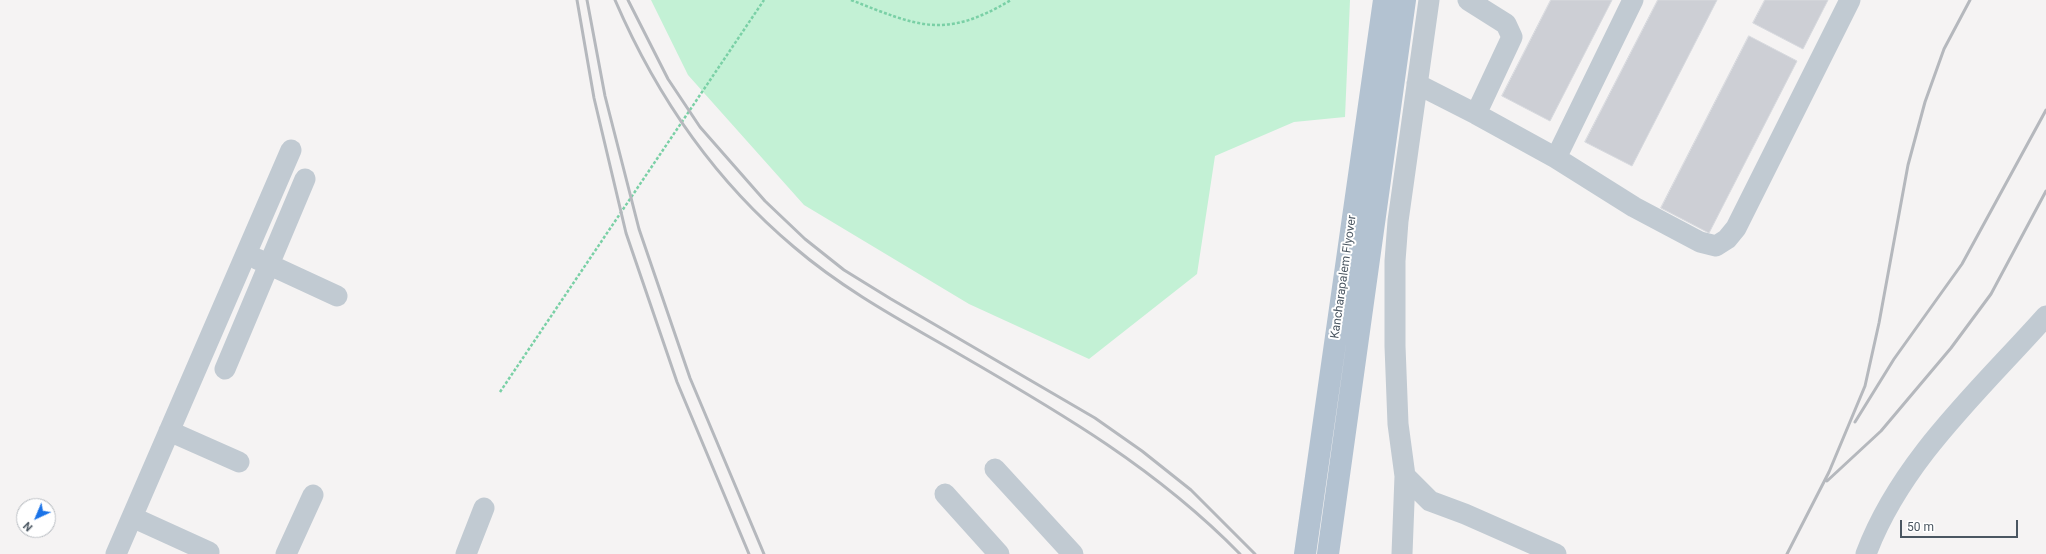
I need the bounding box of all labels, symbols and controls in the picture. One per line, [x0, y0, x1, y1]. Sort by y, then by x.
street label: Kancharapalem Flyover [1328, 214, 1360, 340]
north arrow [16, 498, 56, 538]
scale bar [1902, 512, 2020, 538]
text: N [21, 519, 35, 534]
text: 50 m [1907, 520, 1934, 534]

